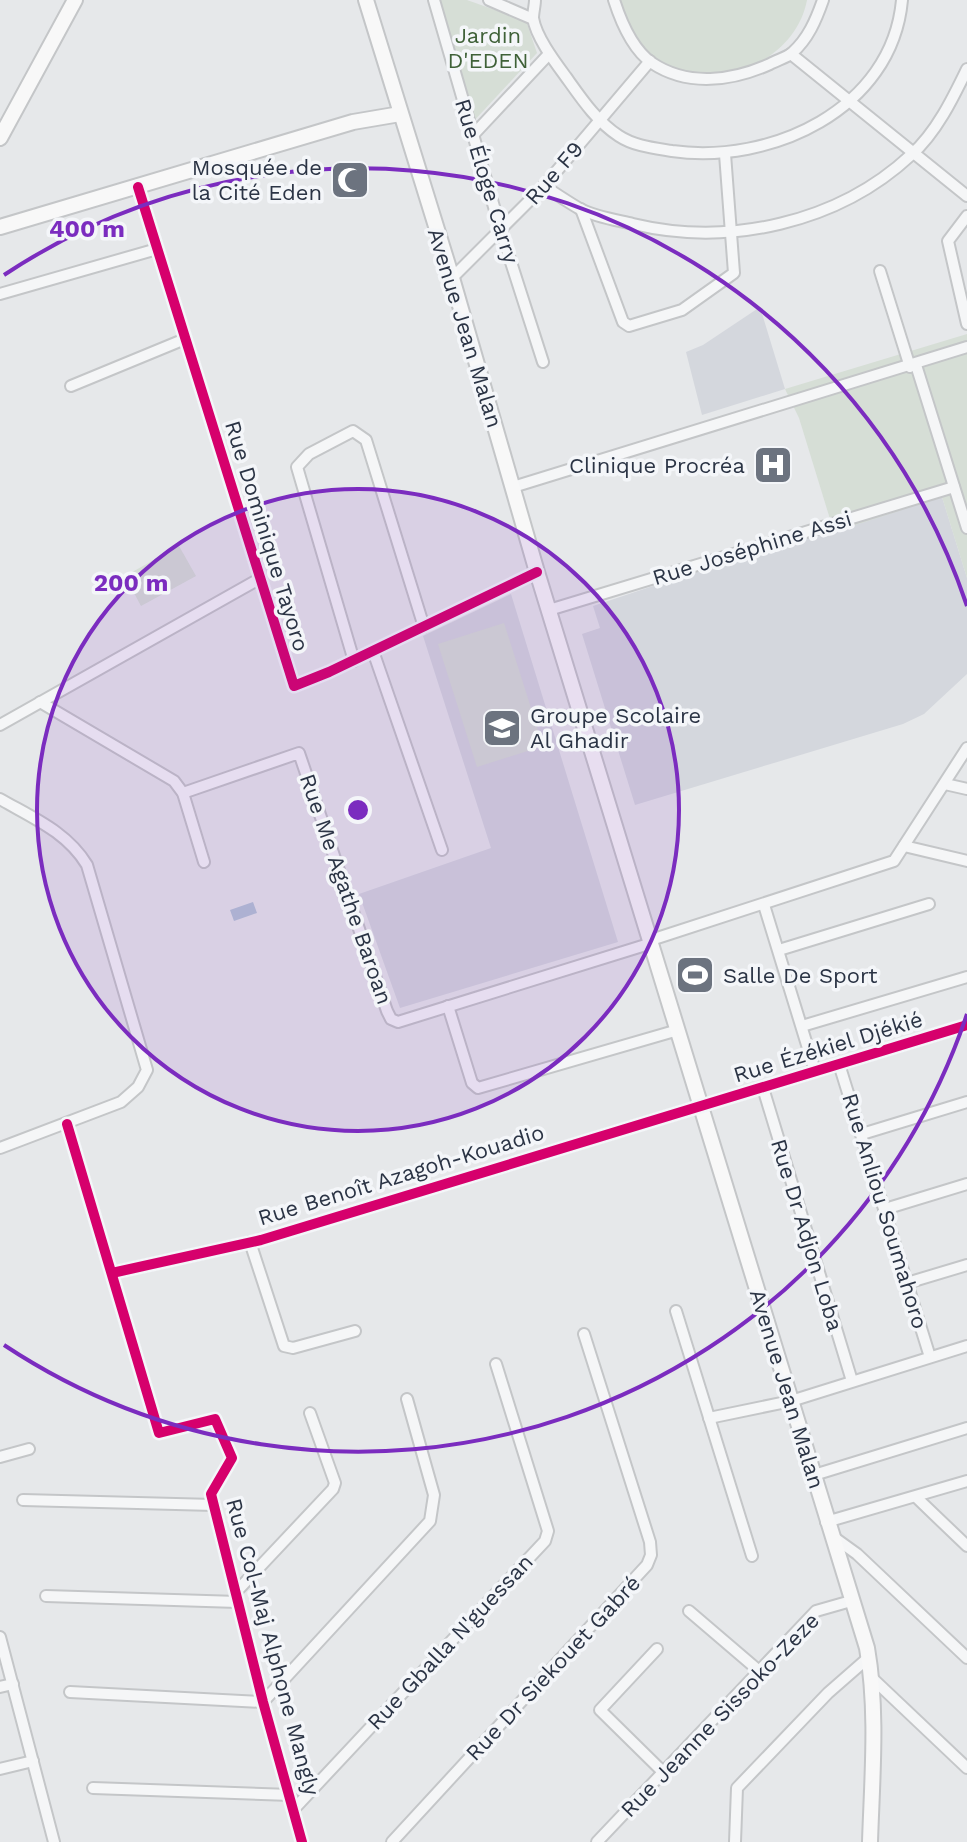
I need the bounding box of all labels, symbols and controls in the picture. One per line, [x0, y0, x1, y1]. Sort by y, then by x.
park label: Jardin D'EDEN [447, 23, 529, 73]
street label: Rue Éloge Carry [450, 96, 524, 267]
street label: Rue F9 [520, 136, 588, 210]
place label: Mosquée de la Cité Eden [192, 155, 322, 205]
mosque icon: Mosquée de la Cité Eden [329, 159, 371, 201]
text: 400 m [49, 215, 125, 243]
street label: Avenue Jean Malan [423, 225, 507, 431]
street label: Rue Dominique Tayoro [220, 418, 314, 654]
hospital icon: Clinique Procréa [752, 444, 794, 486]
place label: Clinique Procréa [569, 453, 745, 478]
street label: Rue Joséphine Assi [649, 506, 855, 590]
text: 200 m [94, 569, 168, 597]
place label: Groupe Scolaire Al Ghadir [530, 703, 701, 753]
school or university icon: Groupe Scolaire Al Ghadir [481, 707, 523, 749]
street label: Rue Me Agathe Baroan [295, 770, 397, 1008]
centre of rings [344, 796, 372, 824]
sports icon: Salle De Sport [674, 954, 716, 996]
place label: Salle De Sport [723, 963, 878, 988]
street label: Rue Ézékiel Djékié [731, 1006, 925, 1088]
street label: Rue Anliou Soumahoro [837, 1090, 933, 1332]
street label: Rue Benoît Azagoh-Kouadio [255, 1120, 547, 1230]
street label: Rue Dr Adjon Loba [766, 1136, 848, 1334]
street label: Avenue Jean Malan [745, 1286, 829, 1492]
street label: Rue Col-Maj Alphone Mangly [221, 1496, 325, 1799]
street label: Rue Gballa N'guessan [362, 1549, 538, 1735]
street label: Rue Dr Siekouet Gabré [461, 1570, 645, 1766]
street label: Rue Jeanne Sissoko-Zeze [616, 1608, 824, 1822]

